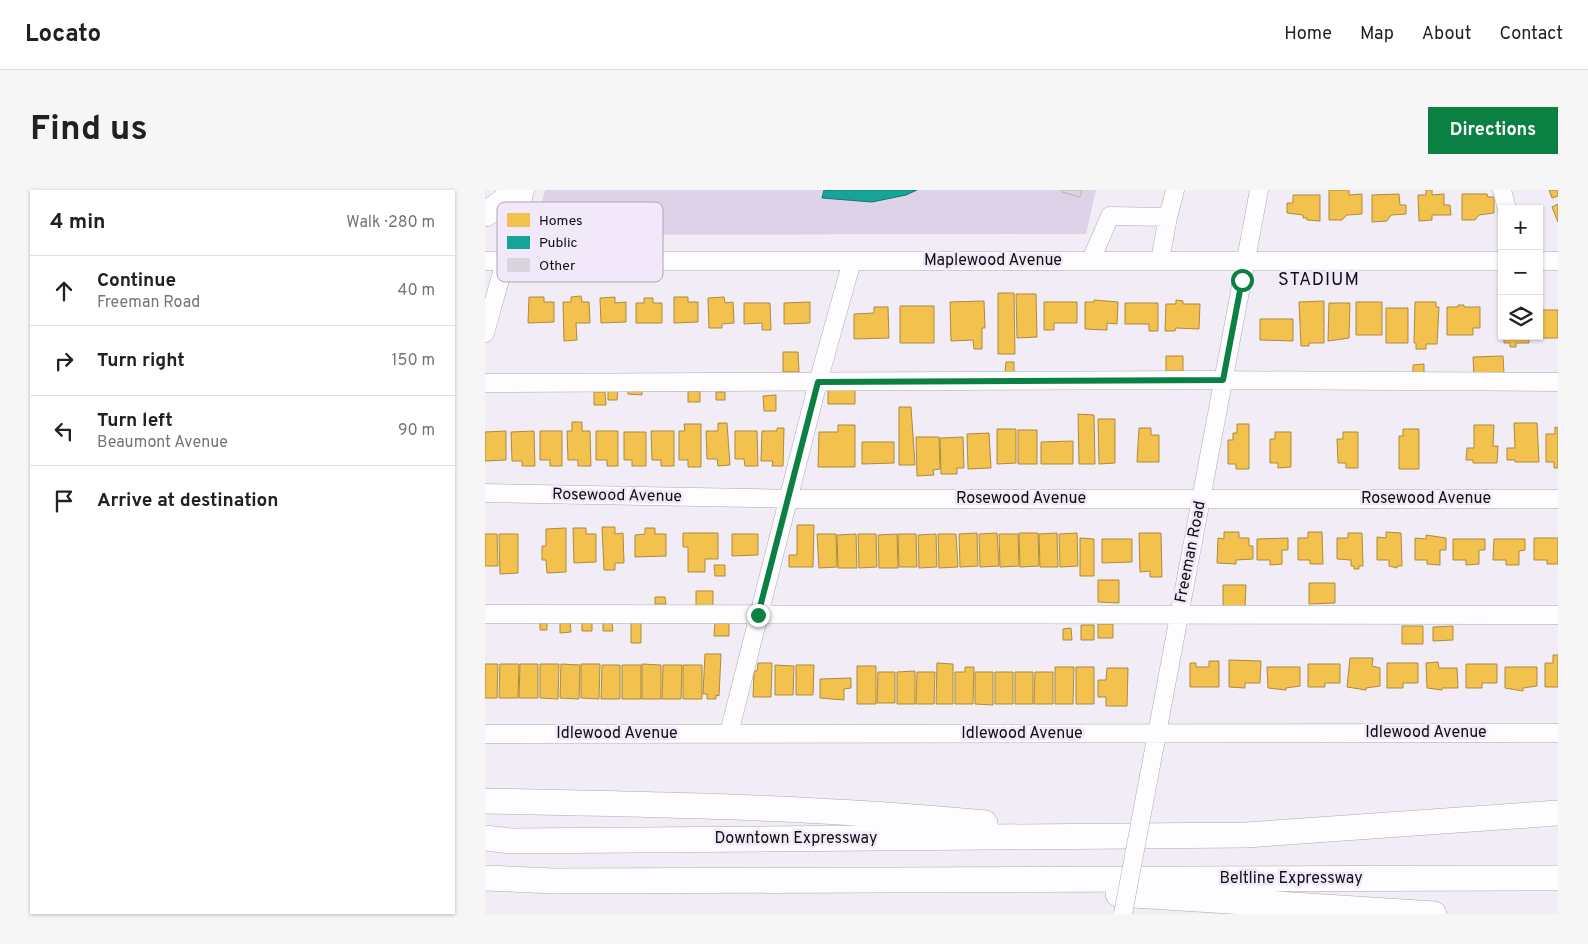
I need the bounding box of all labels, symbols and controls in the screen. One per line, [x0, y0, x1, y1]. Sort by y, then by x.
text: Locato [25, 20, 101, 50]
text: Home [1284, 23, 1332, 46]
text: Map [1360, 23, 1394, 46]
text: About [1422, 23, 1471, 46]
text: Contact [1499, 23, 1563, 46]
button: Directions [1428, 107, 1558, 154]
text: Find us [30, 108, 148, 152]
legend [497, 202, 663, 282]
map controls [1498, 205, 1543, 340]
button: + [1498, 205, 1543, 250]
text: 4 min [50, 209, 106, 236]
text: Walk · 280 m [346, 213, 435, 233]
text: Homes [539, 213, 583, 230]
text: Public [539, 235, 578, 252]
button: − [1498, 250, 1543, 295]
street label: Maplewood Avenue [924, 251, 1062, 271]
text: Other [539, 258, 576, 275]
text: Continue [97, 269, 176, 293]
route start [1231, 269, 1254, 292]
district label: STADIUM [1278, 269, 1360, 292]
icon: ahead [50, 277, 78, 305]
text: 40 m [397, 281, 435, 301]
text: Freeman Road [97, 293, 200, 313]
button: layers [1498, 295, 1543, 340]
icon: right [50, 347, 78, 375]
text: Turn right [97, 349, 185, 373]
text: 150 m [392, 351, 435, 371]
text: Turn left [97, 409, 173, 433]
icon: left [50, 417, 78, 445]
text: 90 m [398, 421, 435, 441]
text: Beaumont Avenue [97, 433, 228, 453]
street label: Rosewood Avenue [552, 485, 682, 507]
icon: arrive [50, 487, 78, 515]
text: Arrive at destination [97, 489, 278, 513]
street label: Rosewood Avenue [956, 489, 1086, 509]
street label: Rosewood Avenue [1361, 489, 1491, 509]
street label: Freeman Road [1171, 499, 1211, 605]
route end [747, 604, 770, 627]
street label: Idlewood Avenue [1365, 723, 1487, 743]
street label: Idlewood Avenue [556, 724, 678, 744]
street label: Idlewood Avenue [961, 724, 1083, 744]
street label: Downtown Expressway [715, 829, 877, 849]
street label: Beltline Expressway [1219, 869, 1363, 889]

